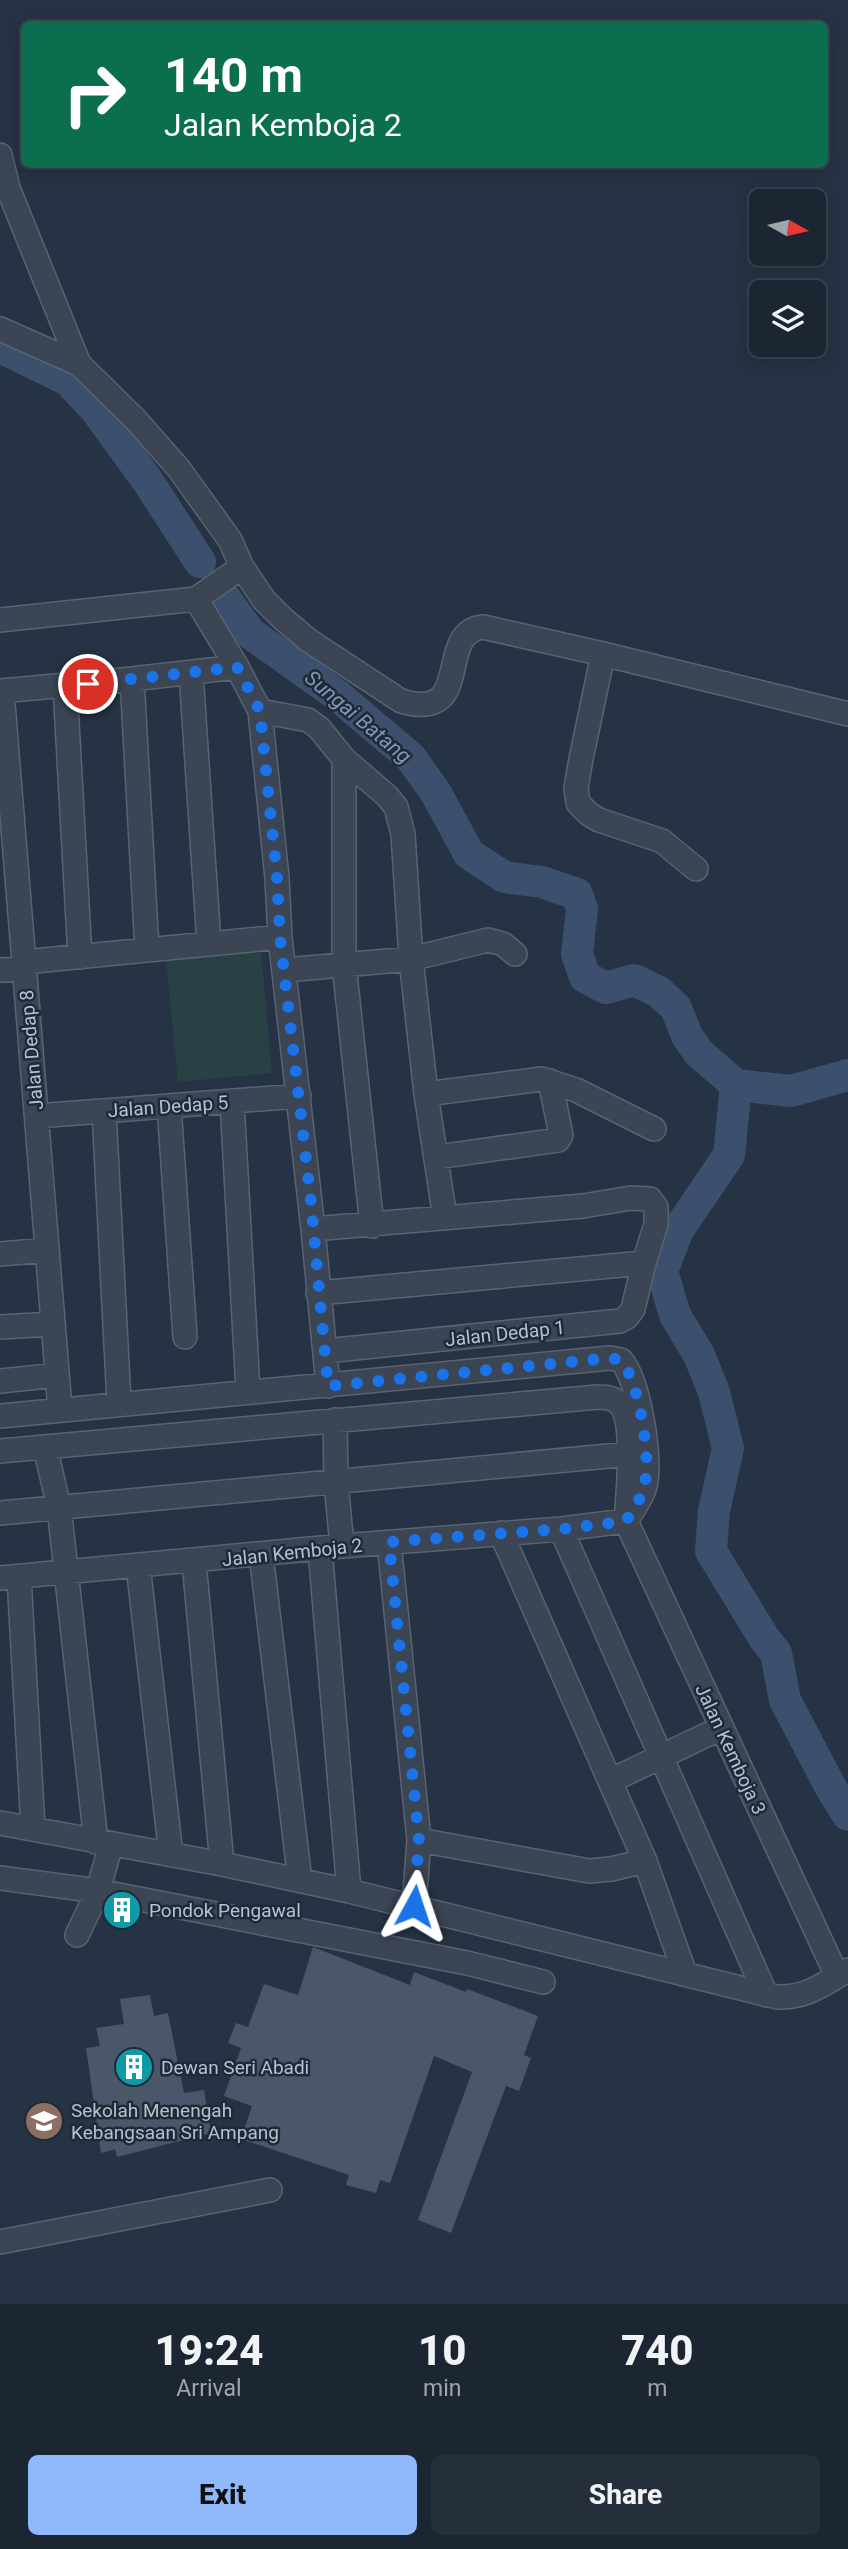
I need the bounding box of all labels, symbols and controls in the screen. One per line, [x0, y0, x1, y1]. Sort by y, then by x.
text: 140 m [164, 47, 303, 104]
icon: right [49, 49, 140, 140]
text: Jalan Kemboja 2 [164, 106, 402, 144]
north arrow [749, 189, 826, 266]
map controls [749, 189, 826, 357]
button: layers [749, 280, 826, 357]
pin [58, 654, 118, 714]
icon: arrive [69, 665, 107, 703]
water label: Sungai Batang [300, 666, 416, 768]
street label: Jalan Dedap 8 [15, 989, 48, 1111]
street label: Jalan Dedap 5 [107, 1091, 229, 1122]
street label: Jalan Dedap 1 [444, 1316, 566, 1351]
street label: Jalan Kemboja 2 [221, 1534, 363, 1571]
street label: Jalan Kemboja 3 [690, 1680, 771, 1818]
position arrow [377, 1869, 451, 1943]
building icon: Pondok Pengawal [101, 1889, 143, 1931]
place label: Pondok Pengawal [149, 1899, 301, 1922]
building icon: Dewan Seri Abadi [113, 2046, 155, 2088]
place label: Dewan Seri Abadi [161, 2056, 309, 2079]
place label: Sekolah Menengah Kebangsaan Sri Ampang [71, 2099, 279, 2144]
school or university icon: Sekolah Menengah Kebangsaan Sri Ampang [23, 2100, 65, 2142]
text: 19:24 [154, 2326, 264, 2375]
text: 10 [418, 2326, 466, 2375]
text: 740 [621, 2326, 694, 2375]
text: Arrival [176, 2375, 242, 2402]
text: min [423, 2375, 461, 2402]
text: m [647, 2375, 667, 2402]
button: Exit [28, 2455, 417, 2535]
button: Share [431, 2455, 820, 2535]

